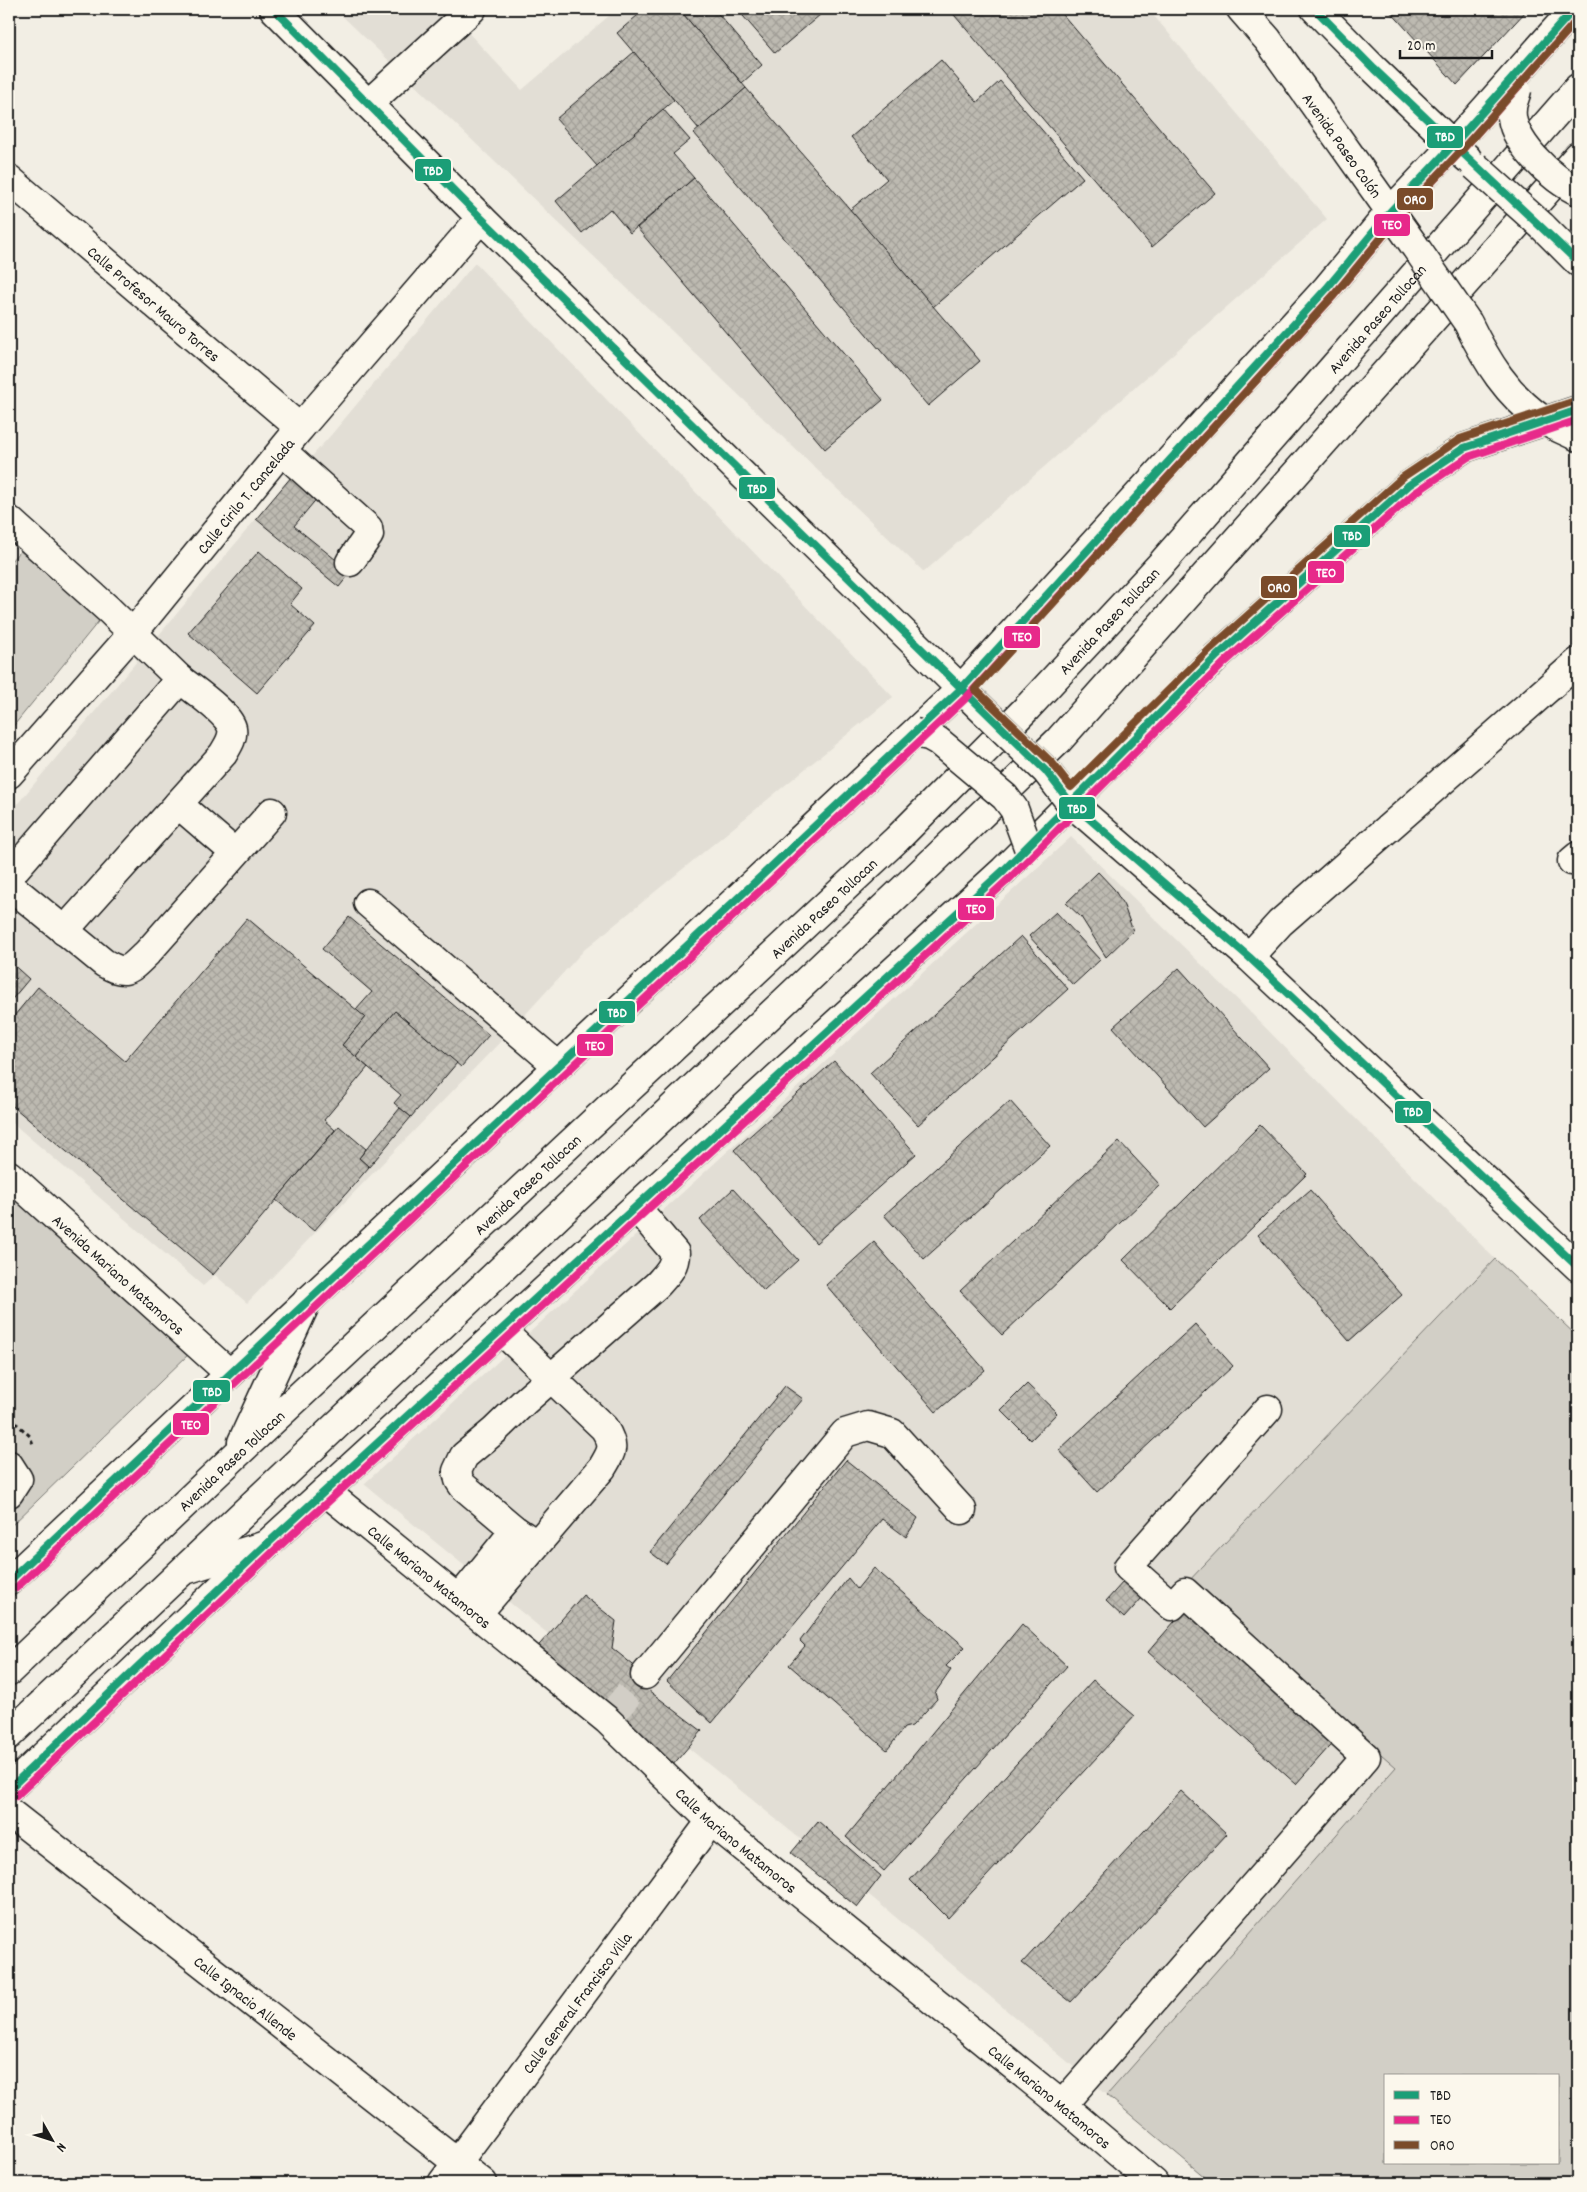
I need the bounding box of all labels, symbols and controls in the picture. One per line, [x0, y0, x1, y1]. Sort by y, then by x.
scale bar [1400, 28, 1492, 60]
text: 20 m [1407, 36, 1435, 58]
street label: Avenida Paseo Colón [1295, 89, 1386, 204]
line badge: TBD [1426, 125, 1464, 149]
text: TBD [1435, 128, 1456, 148]
line badge: TBD [414, 158, 452, 182]
text: TBD [423, 162, 444, 182]
line badge: ORO [1396, 187, 1434, 211]
text: ORO [1404, 191, 1426, 211]
line badge: TEO [1373, 213, 1411, 237]
text: TEO [1382, 216, 1402, 236]
street label: Calle Profesor Mauro Torres [81, 242, 224, 369]
street label: Avenida Paseo Tollocan [1324, 260, 1433, 380]
street label: Calle Cirilo T. Cancelada [193, 434, 301, 560]
line badge: TBD [738, 476, 776, 500]
text: TBD [747, 480, 768, 500]
line badge: TBD [1333, 524, 1371, 548]
text: TBD [1342, 527, 1363, 547]
line badge: TEO [1307, 560, 1345, 584]
street label: Avenida Paseo Tollocan [1055, 563, 1166, 681]
text: TEO [1316, 564, 1336, 584]
line badge: ORO [1260, 575, 1298, 599]
text: ORO [1268, 579, 1290, 599]
line badge: TEO [1003, 625, 1041, 649]
text: TEO [1012, 628, 1032, 648]
line badge: TBD [1058, 796, 1096, 820]
text: TBD [1067, 800, 1088, 820]
street label: Avenida Paseo Tollocan [766, 854, 884, 965]
line badge: TEO [957, 897, 995, 921]
text: TEO [966, 900, 986, 920]
line badge: TBD [598, 1000, 636, 1024]
text: TBD [607, 1004, 628, 1024]
line badge: TEO [576, 1033, 614, 1057]
text: TEO [585, 1037, 605, 1057]
line badge: TBD [1394, 1100, 1432, 1124]
text: TBD [1403, 1103, 1424, 1123]
street label: Avenida Paseo Tollocan [470, 1130, 587, 1242]
street label: Avenida Mariano Matamoros [46, 1210, 189, 1342]
line badge: TBD [192, 1379, 231, 1403]
text: TBD [202, 1383, 223, 1403]
street label: Avenida Paseo Tollocan [174, 1406, 291, 1518]
line badge: TEO [172, 1412, 210, 1436]
text: TEO [181, 1416, 201, 1436]
street label: Calle Mariano Matamoros [361, 1521, 495, 1636]
street label: Calle Mariano Matamoros [669, 1783, 801, 1900]
street label: Calle General Francisco Villa [518, 1928, 639, 2080]
street label: Calle Ignacio Allende [188, 1952, 301, 2047]
street label: Calle Mariano Matamoros [982, 2040, 1115, 2156]
legend [1384, 2074, 1560, 2164]
text: TBD [1430, 2086, 1451, 2108]
text: TEO [1430, 2110, 1451, 2132]
north arrow [28, 2114, 78, 2164]
text: ORO [1430, 2136, 1455, 2158]
text: N [51, 2138, 70, 2156]

